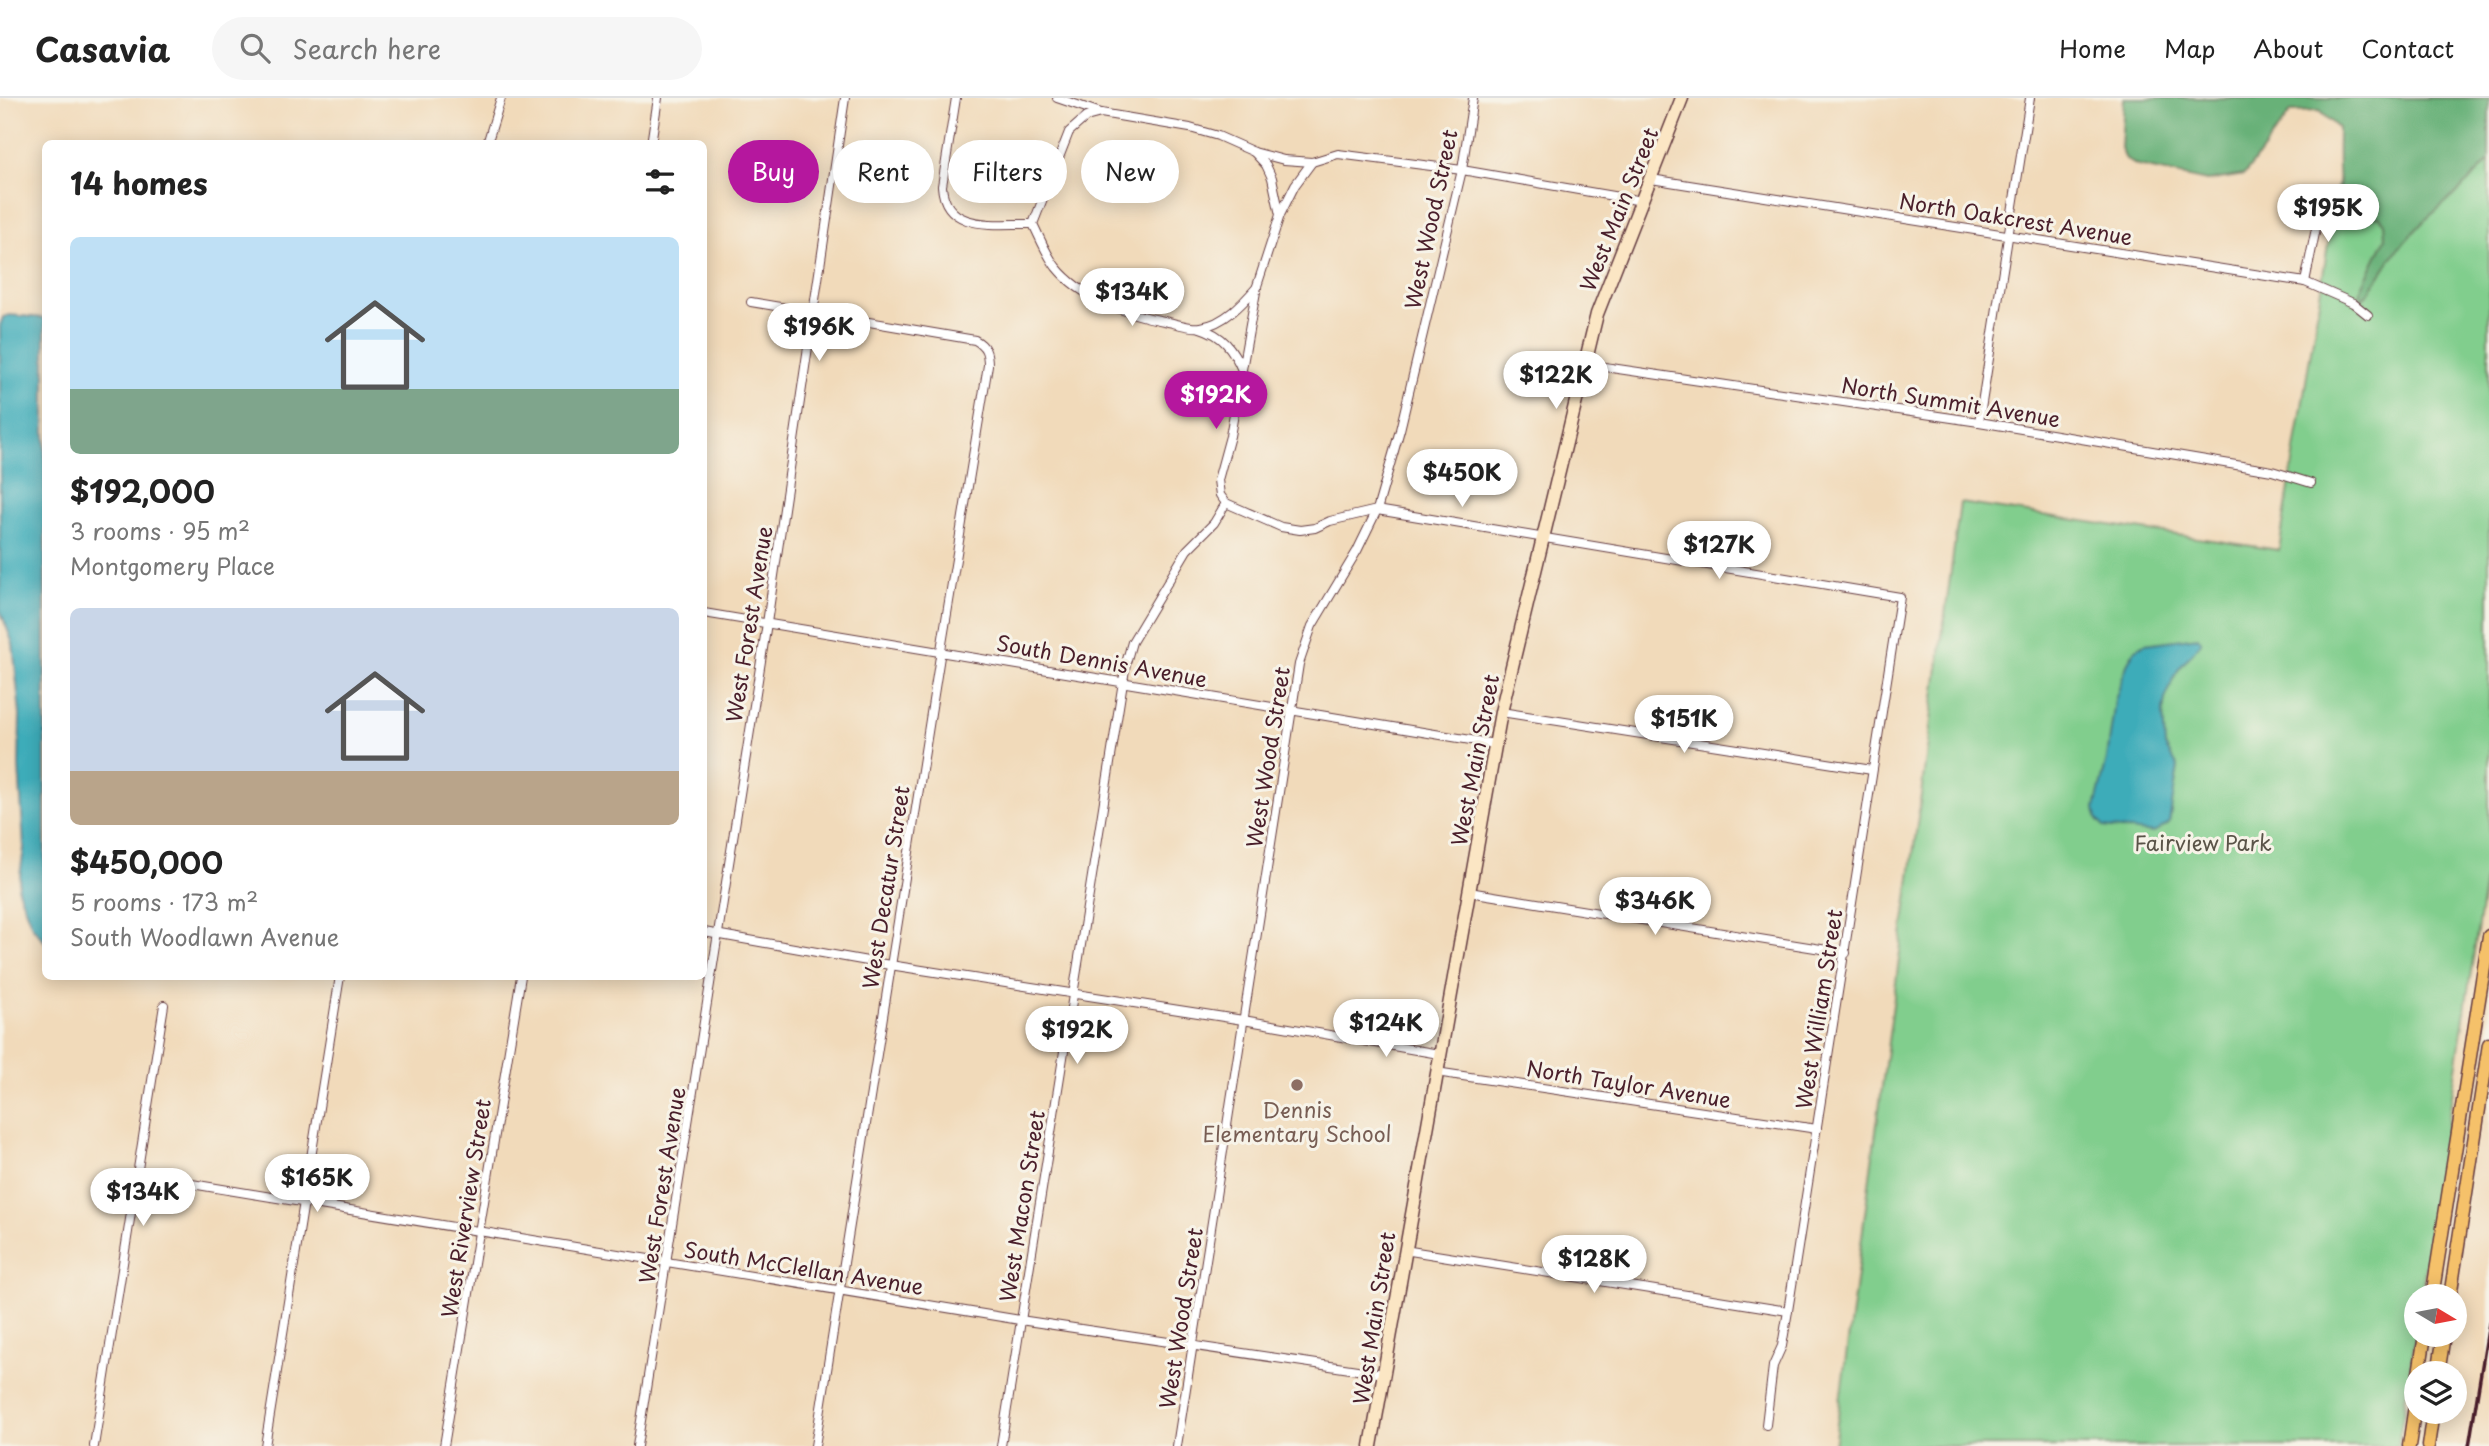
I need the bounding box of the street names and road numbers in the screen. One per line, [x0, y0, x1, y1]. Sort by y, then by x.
street label: West Main Street [1571, 122, 1665, 296]
street label: West Wood Street [1395, 126, 1465, 312]
street label: North Oakcrest Avenue [1897, 184, 2135, 252]
street label: North Summit Avenue [1839, 368, 2063, 434]
street label: West Forest Avenue [717, 523, 779, 725]
street label: South Dennis Avenue [994, 626, 1210, 694]
street label: West Wood Street [1237, 664, 1297, 850]
street label: West Main Street [1442, 671, 1506, 849]
street label: West Decatur Street [853, 783, 917, 991]
street label: West William Street [1786, 907, 1850, 1111]
street label: North Taylor Avenue [1524, 1051, 1734, 1115]
street label: West Forest Avenue [630, 1084, 692, 1286]
street label: West Riverview Street [432, 1096, 498, 1320]
street label: West Macon Street [990, 1108, 1052, 1304]
street label: West Wood Street [1150, 1225, 1210, 1411]
street label: West Main Street [1344, 1229, 1402, 1407]
street label: South McClellan Avenue [682, 1232, 926, 1302]

